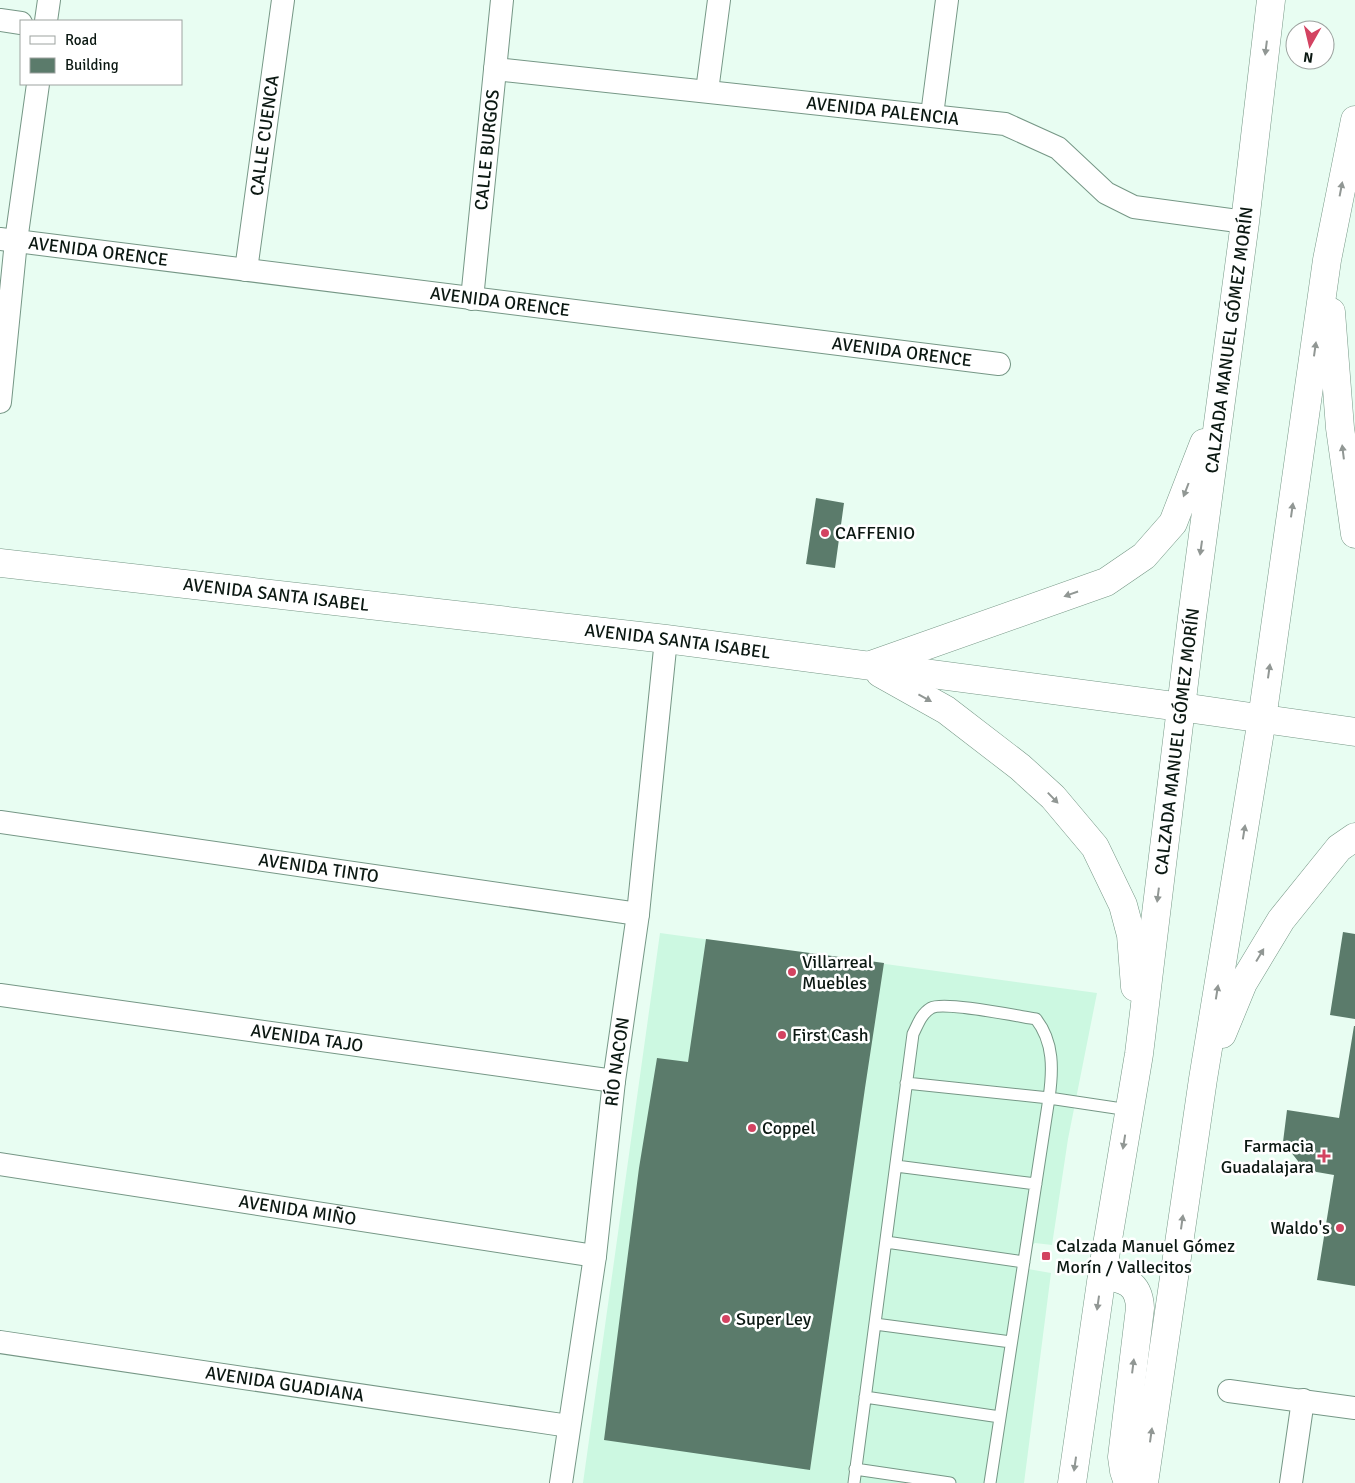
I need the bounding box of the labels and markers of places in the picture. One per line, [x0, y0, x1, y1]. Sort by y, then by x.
place label: CAFFENIO [835, 522, 915, 544]
marker: CAFFENIO [819, 527, 831, 539]
place label: Villarreal Muebles [802, 951, 873, 994]
marker: Villarreal Muebles [786, 966, 798, 978]
place label: First Cash [792, 1024, 869, 1046]
marker: First Cash [776, 1029, 788, 1041]
place label: Coppel [762, 1117, 815, 1139]
marker: Coppel [746, 1122, 758, 1134]
place label: Farmacia Guadalajara [1221, 1135, 1314, 1178]
marker: Farmacia Guadalajara [1318, 1150, 1330, 1162]
place label: Waldo's [1271, 1217, 1330, 1239]
marker: Waldo's [1334, 1222, 1346, 1234]
place label: Calzada Manuel Gómez Morín / Vallecitos [1056, 1235, 1235, 1278]
marker: Calzada Manuel Gómez Morín / Vallecitos [1040, 1250, 1052, 1262]
place label: Super Ley [736, 1308, 812, 1330]
marker: Super Ley [720, 1313, 732, 1325]

